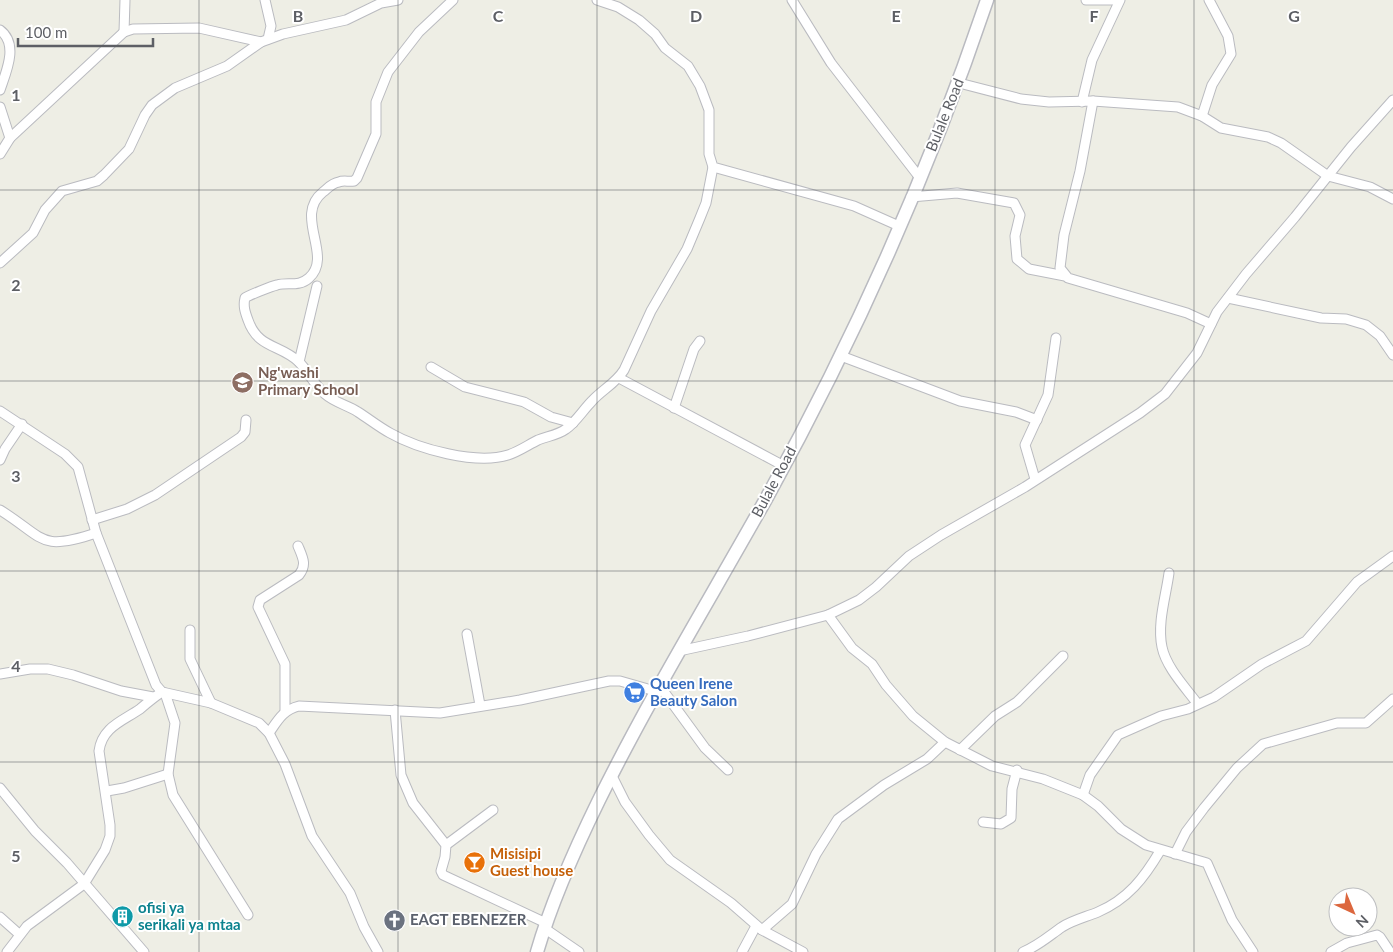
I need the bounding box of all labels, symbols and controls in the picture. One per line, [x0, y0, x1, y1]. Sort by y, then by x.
text: B [293, 6, 303, 25]
text: C [493, 6, 504, 25]
text: D [690, 6, 702, 25]
text: E [891, 6, 901, 25]
text: F [1089, 6, 1099, 25]
text: G [1288, 6, 1300, 25]
scale bar [18, 15, 152, 47]
text: 100 m [25, 23, 67, 41]
street label: Bulale Road [921, 75, 967, 154]
text: 1 [11, 85, 21, 104]
text: 2 [11, 275, 21, 294]
place label: Ng'washi Primary School [258, 363, 358, 398]
school or university icon: Ng'washi Primary School [230, 370, 254, 394]
street label: Bulale Road [747, 443, 799, 520]
text: 3 [11, 466, 21, 485]
text: 4 [11, 656, 21, 675]
place label: Queen Irene Beauty Salon [650, 674, 737, 709]
supermarket icon: Queen Irene Beauty Salon [622, 681, 646, 705]
place label: Misisipi Guest house [490, 844, 573, 879]
text: 5 [11, 846, 21, 865]
bar icon: Misisipi Guest house [462, 851, 486, 875]
north arrow [1328, 887, 1378, 937]
place label: ofisi ya serikali ya mtaa [138, 898, 241, 933]
building icon: ofisi ya serikali ya mtaa [110, 905, 134, 929]
church icon: EAGT EBENEZER [382, 908, 406, 932]
place label: EAGT EBENEZER [410, 910, 527, 928]
text: N [1353, 912, 1372, 932]

